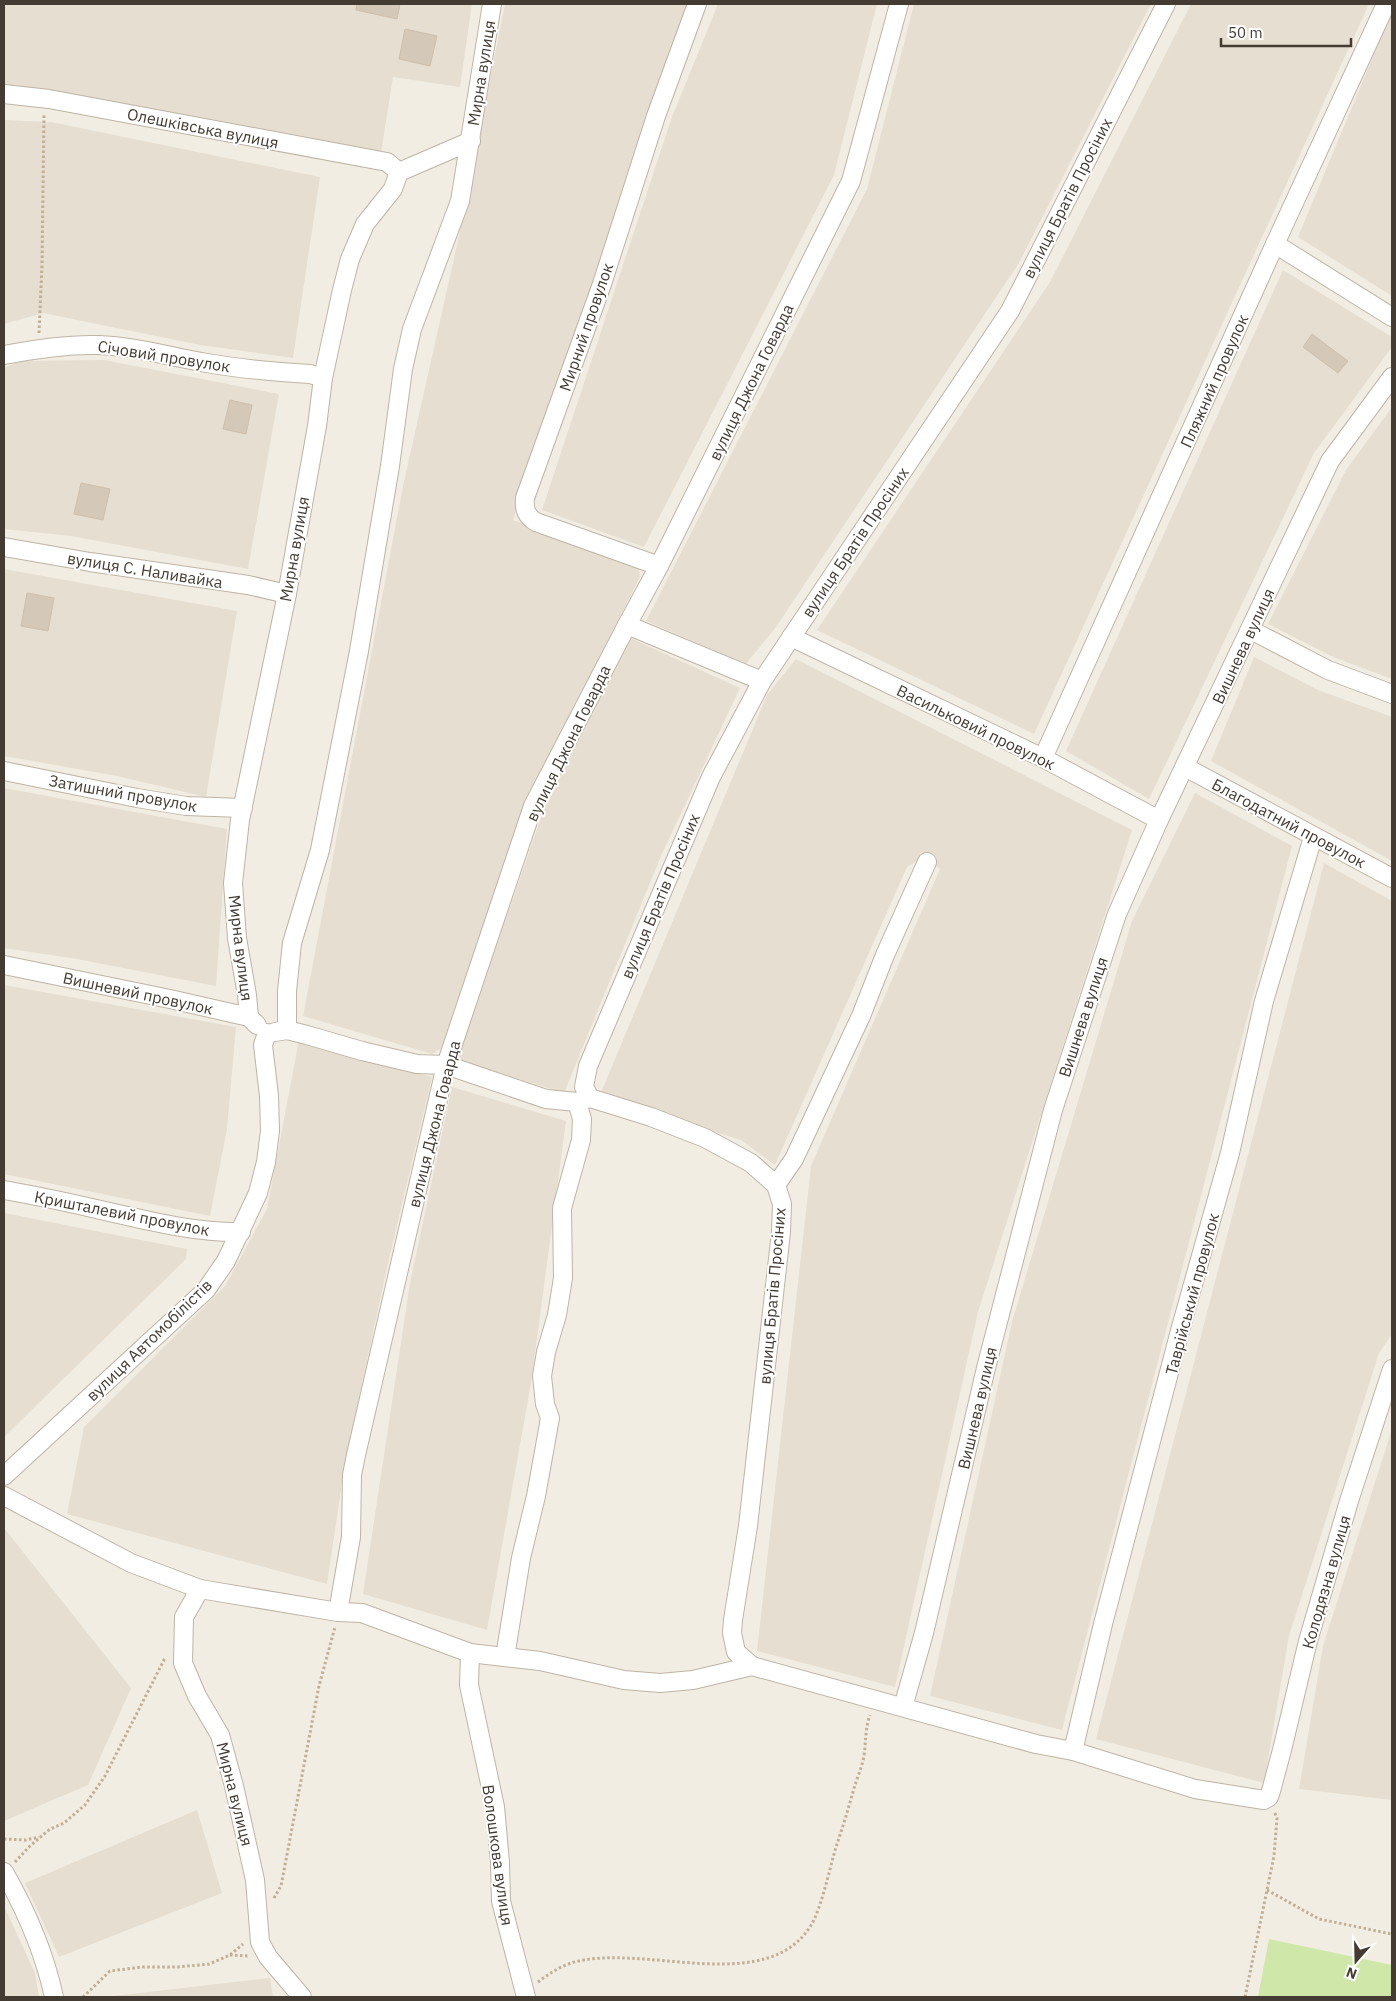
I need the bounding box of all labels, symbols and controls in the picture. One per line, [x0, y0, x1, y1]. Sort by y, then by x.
scale bar [1221, 15, 1351, 47]
street label: Мирна вулиця [463, 19, 499, 127]
text: 50 m [1228, 23, 1263, 42]
street label: Олешківська вулиця [126, 103, 280, 153]
street label: вулиця Братів Просіних [1018, 115, 1116, 281]
street label: Мирний провулок [555, 260, 617, 394]
street label: вулиця Джона Говарда [704, 300, 798, 463]
street label: Пляжний провулок [1176, 311, 1252, 451]
street label: Січовий провулок [96, 336, 232, 376]
street label: вулиця Братів Просіних [797, 463, 913, 621]
street label: Мирна вулиця [275, 495, 313, 603]
street label: вулиця С. Наливайка [66, 548, 225, 592]
street label: Вишнева вулиця [1207, 585, 1279, 707]
street label: вулиця Джона Говарда [521, 661, 615, 824]
street label: Васильковий провулок [894, 680, 1059, 774]
street label: Затишний провулок [47, 770, 199, 816]
street label: Благодатний провулок [1209, 774, 1370, 872]
street label: вулиця Братів Просіних [616, 811, 704, 981]
street label: Мирна вулиця [225, 894, 257, 1002]
street label: Вишнева вулиця [1054, 954, 1112, 1080]
street label: Вишневий провулок [61, 967, 215, 1019]
street label: вулиця Джона Говарда [404, 1038, 465, 1210]
street label: Кришталевий провулок [33, 1186, 212, 1240]
street label: вулиця Братів Просіних [754, 1207, 790, 1385]
street label: Таврійський провулок [1161, 1211, 1223, 1377]
street label: вулиця Автомобілістів [82, 1275, 216, 1405]
street label: Вишнева вулиця [953, 1345, 1001, 1471]
street label: Колодязна вулиця [1297, 1513, 1355, 1651]
street label: Мирна вулиця [212, 1740, 258, 1848]
street label: Волошкова вулиця [478, 1783, 518, 1927]
north arrow [1331, 1936, 1381, 1986]
text: N [1344, 1963, 1359, 1983]

